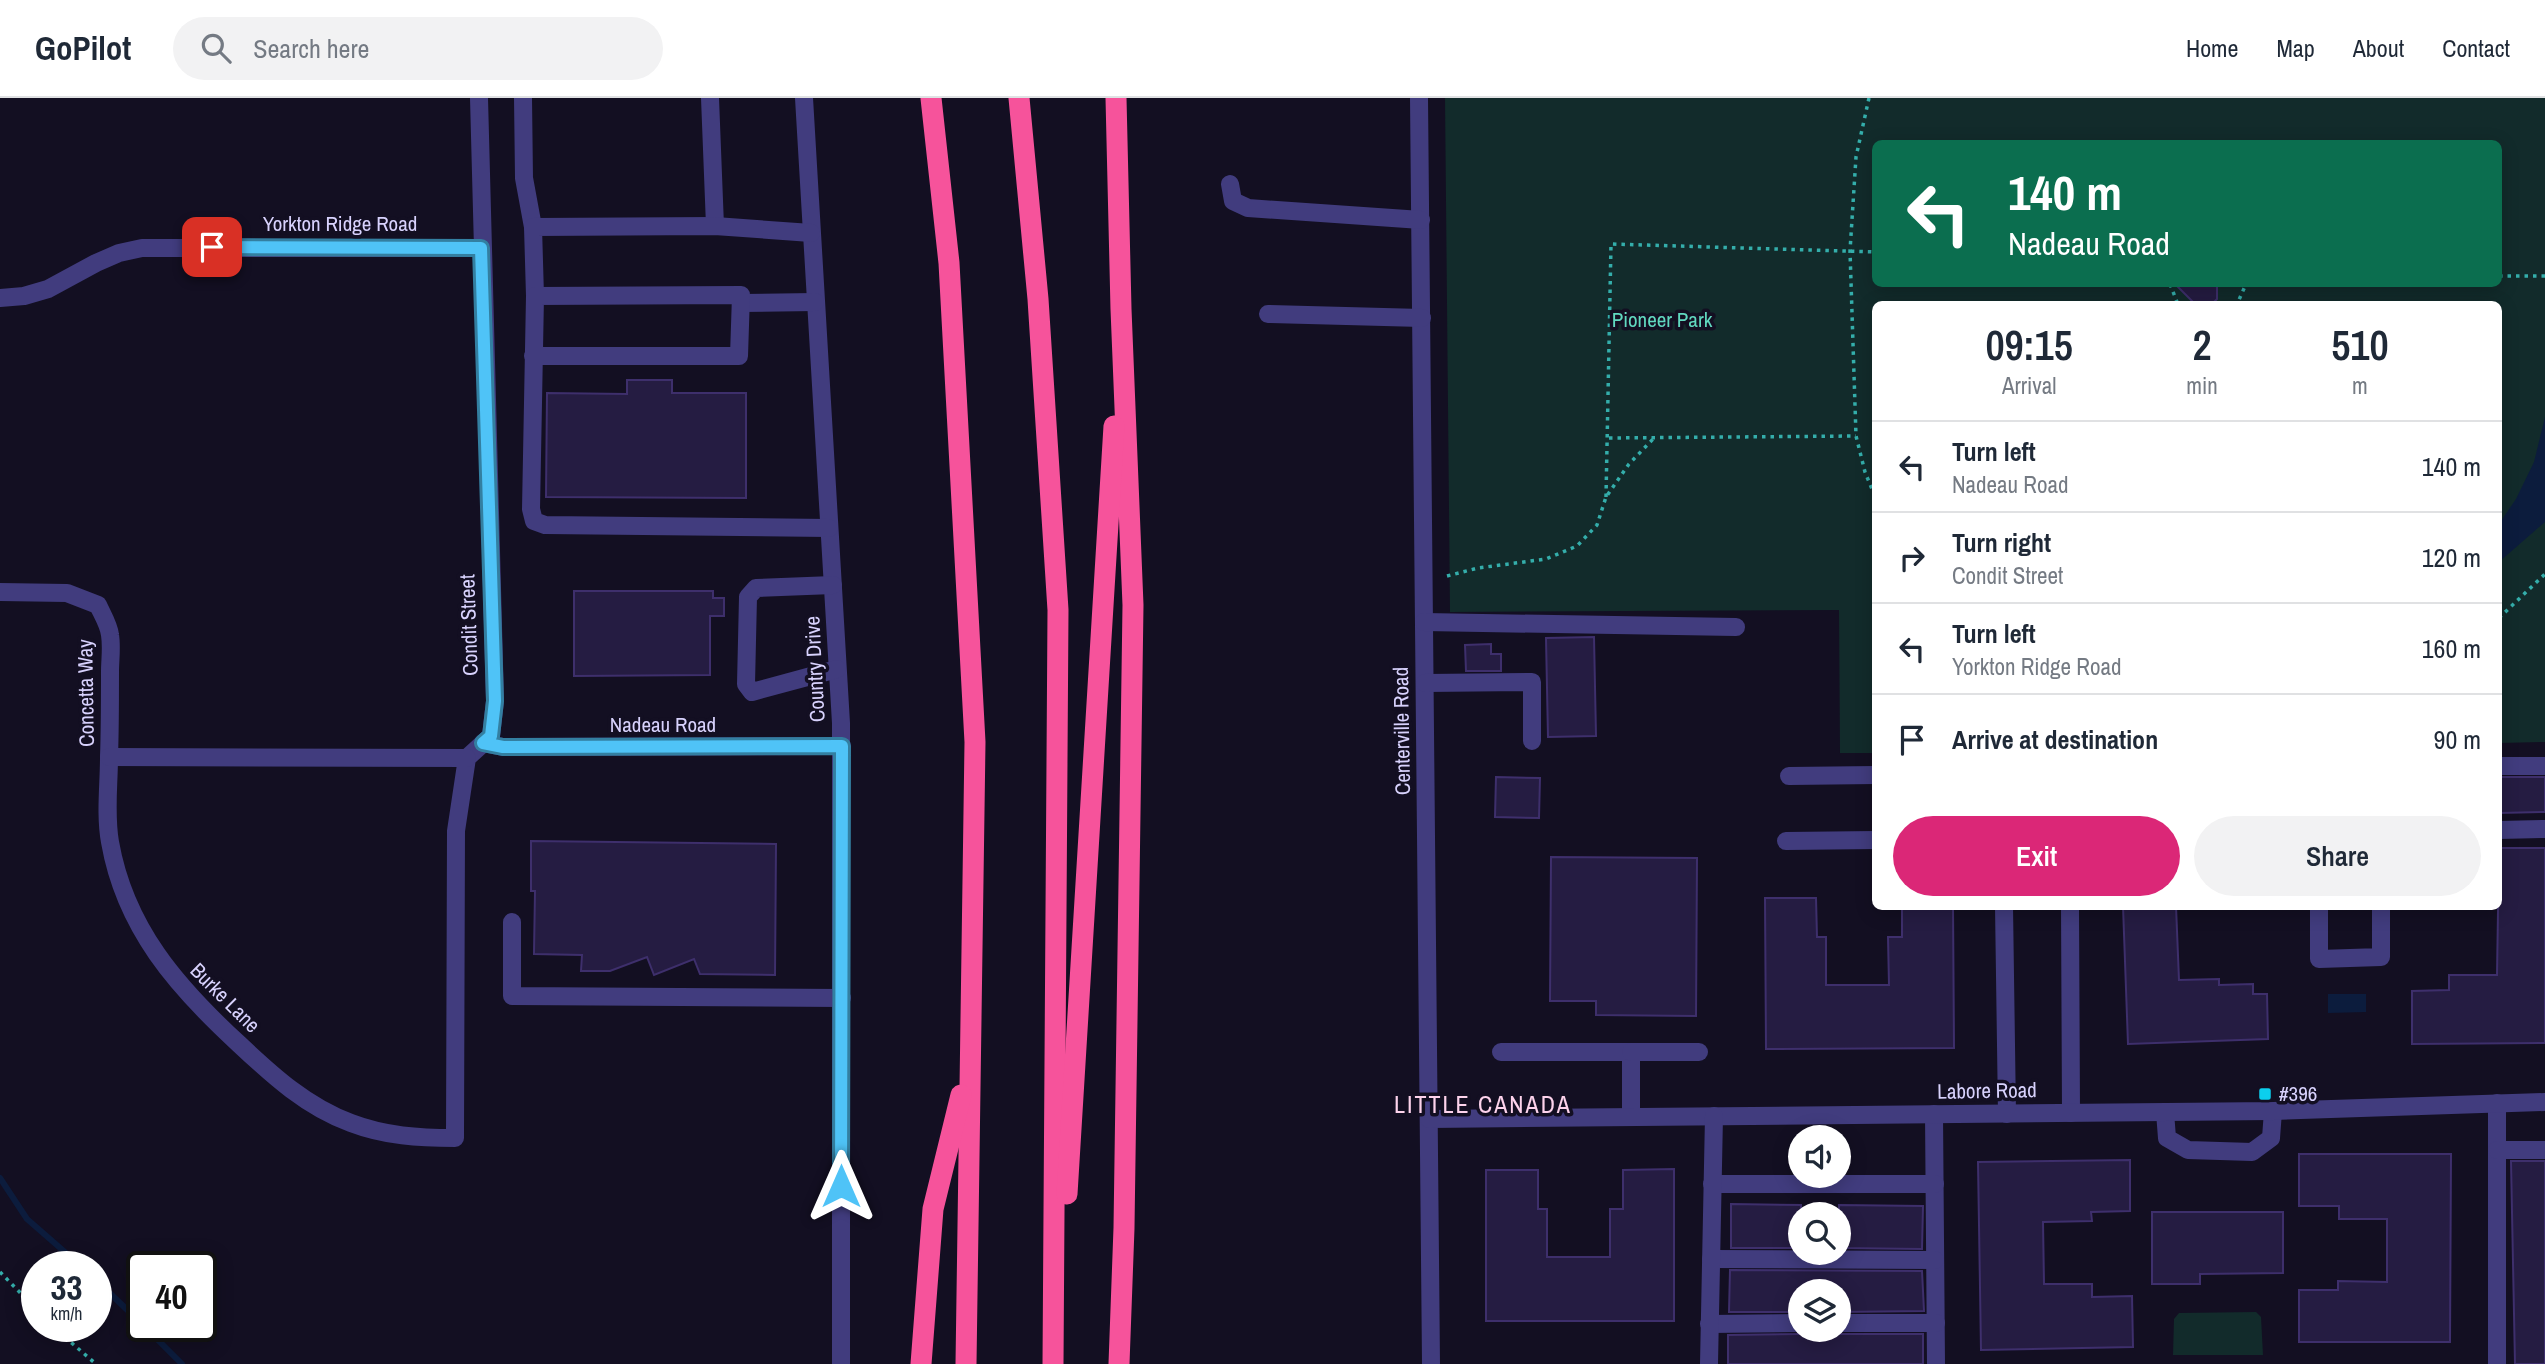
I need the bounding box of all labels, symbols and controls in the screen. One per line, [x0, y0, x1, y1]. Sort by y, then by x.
search box [173, 17, 663, 80]
text: GoPilot [35, 26, 131, 70]
icon: search [197, 29, 235, 67]
text: Search here [253, 31, 369, 66]
text: Home [2186, 32, 2238, 64]
text: Map [2276, 32, 2315, 64]
text: About [2353, 32, 2404, 64]
text: Contact [2442, 32, 2510, 64]
text: 140 m [2008, 159, 2122, 225]
icon: left [1893, 168, 1984, 259]
street label: Yorkton Ridge Road [263, 209, 417, 238]
pin [182, 217, 242, 277]
text: Nadeau Road [2008, 222, 2170, 265]
icon: arrive [193, 228, 231, 266]
park label: Pioneer Park [1612, 305, 1713, 334]
text: 09:15 [1985, 317, 2073, 373]
text: 2 [2192, 317, 2212, 373]
text: 510 [2331, 317, 2389, 373]
text: Arrival [2002, 370, 2056, 401]
text: min [2186, 370, 2218, 401]
text: m [2352, 370, 2368, 401]
text: Turn left [1952, 434, 2036, 469]
icon: left [1893, 448, 1931, 486]
text: 140 m [2422, 449, 2481, 484]
text: Nadeau Road [1952, 469, 2068, 500]
text: Turn right [1952, 525, 2051, 560]
icon: right [1893, 539, 1931, 577]
text: 120 m [2422, 540, 2481, 575]
text: Condit Street [1952, 560, 2063, 591]
street label: Condit Street [452, 574, 485, 676]
street label: Country Drive [797, 615, 832, 723]
text: Turn left [1952, 616, 2036, 651]
icon: left [1893, 630, 1931, 668]
text: 160 m [2422, 631, 2481, 666]
street label: Concetta Way [70, 639, 101, 747]
text: Yorkton Ridge Road [1952, 651, 2121, 682]
street label: Centerville Road [1386, 667, 1417, 795]
street label: Nadeau Road [610, 710, 716, 739]
icon: arrive [1893, 721, 1931, 759]
text: Arrive at destination [1952, 722, 2158, 757]
text: 90 m [2434, 722, 2481, 757]
button: Exit [1893, 816, 2180, 896]
button: Share [2194, 816, 2481, 896]
street label: Burke Lane [184, 956, 267, 1039]
street label: Labore Road [1937, 1075, 2037, 1106]
place label: #396 [2279, 1079, 2317, 1108]
marker: #396 [2257, 1086, 2273, 1102]
district label: LITTLE CANADA [1394, 1088, 1572, 1120]
map controls [1788, 1125, 1851, 1342]
button: sound [1788, 1125, 1851, 1188]
position arrow [804, 1149, 878, 1223]
button: search [1788, 1202, 1851, 1265]
speed limit sign: 40 [126, 1251, 217, 1342]
text: 33 [51, 1264, 82, 1311]
button: layers [1788, 1279, 1851, 1342]
text: km/h [51, 1301, 83, 1326]

